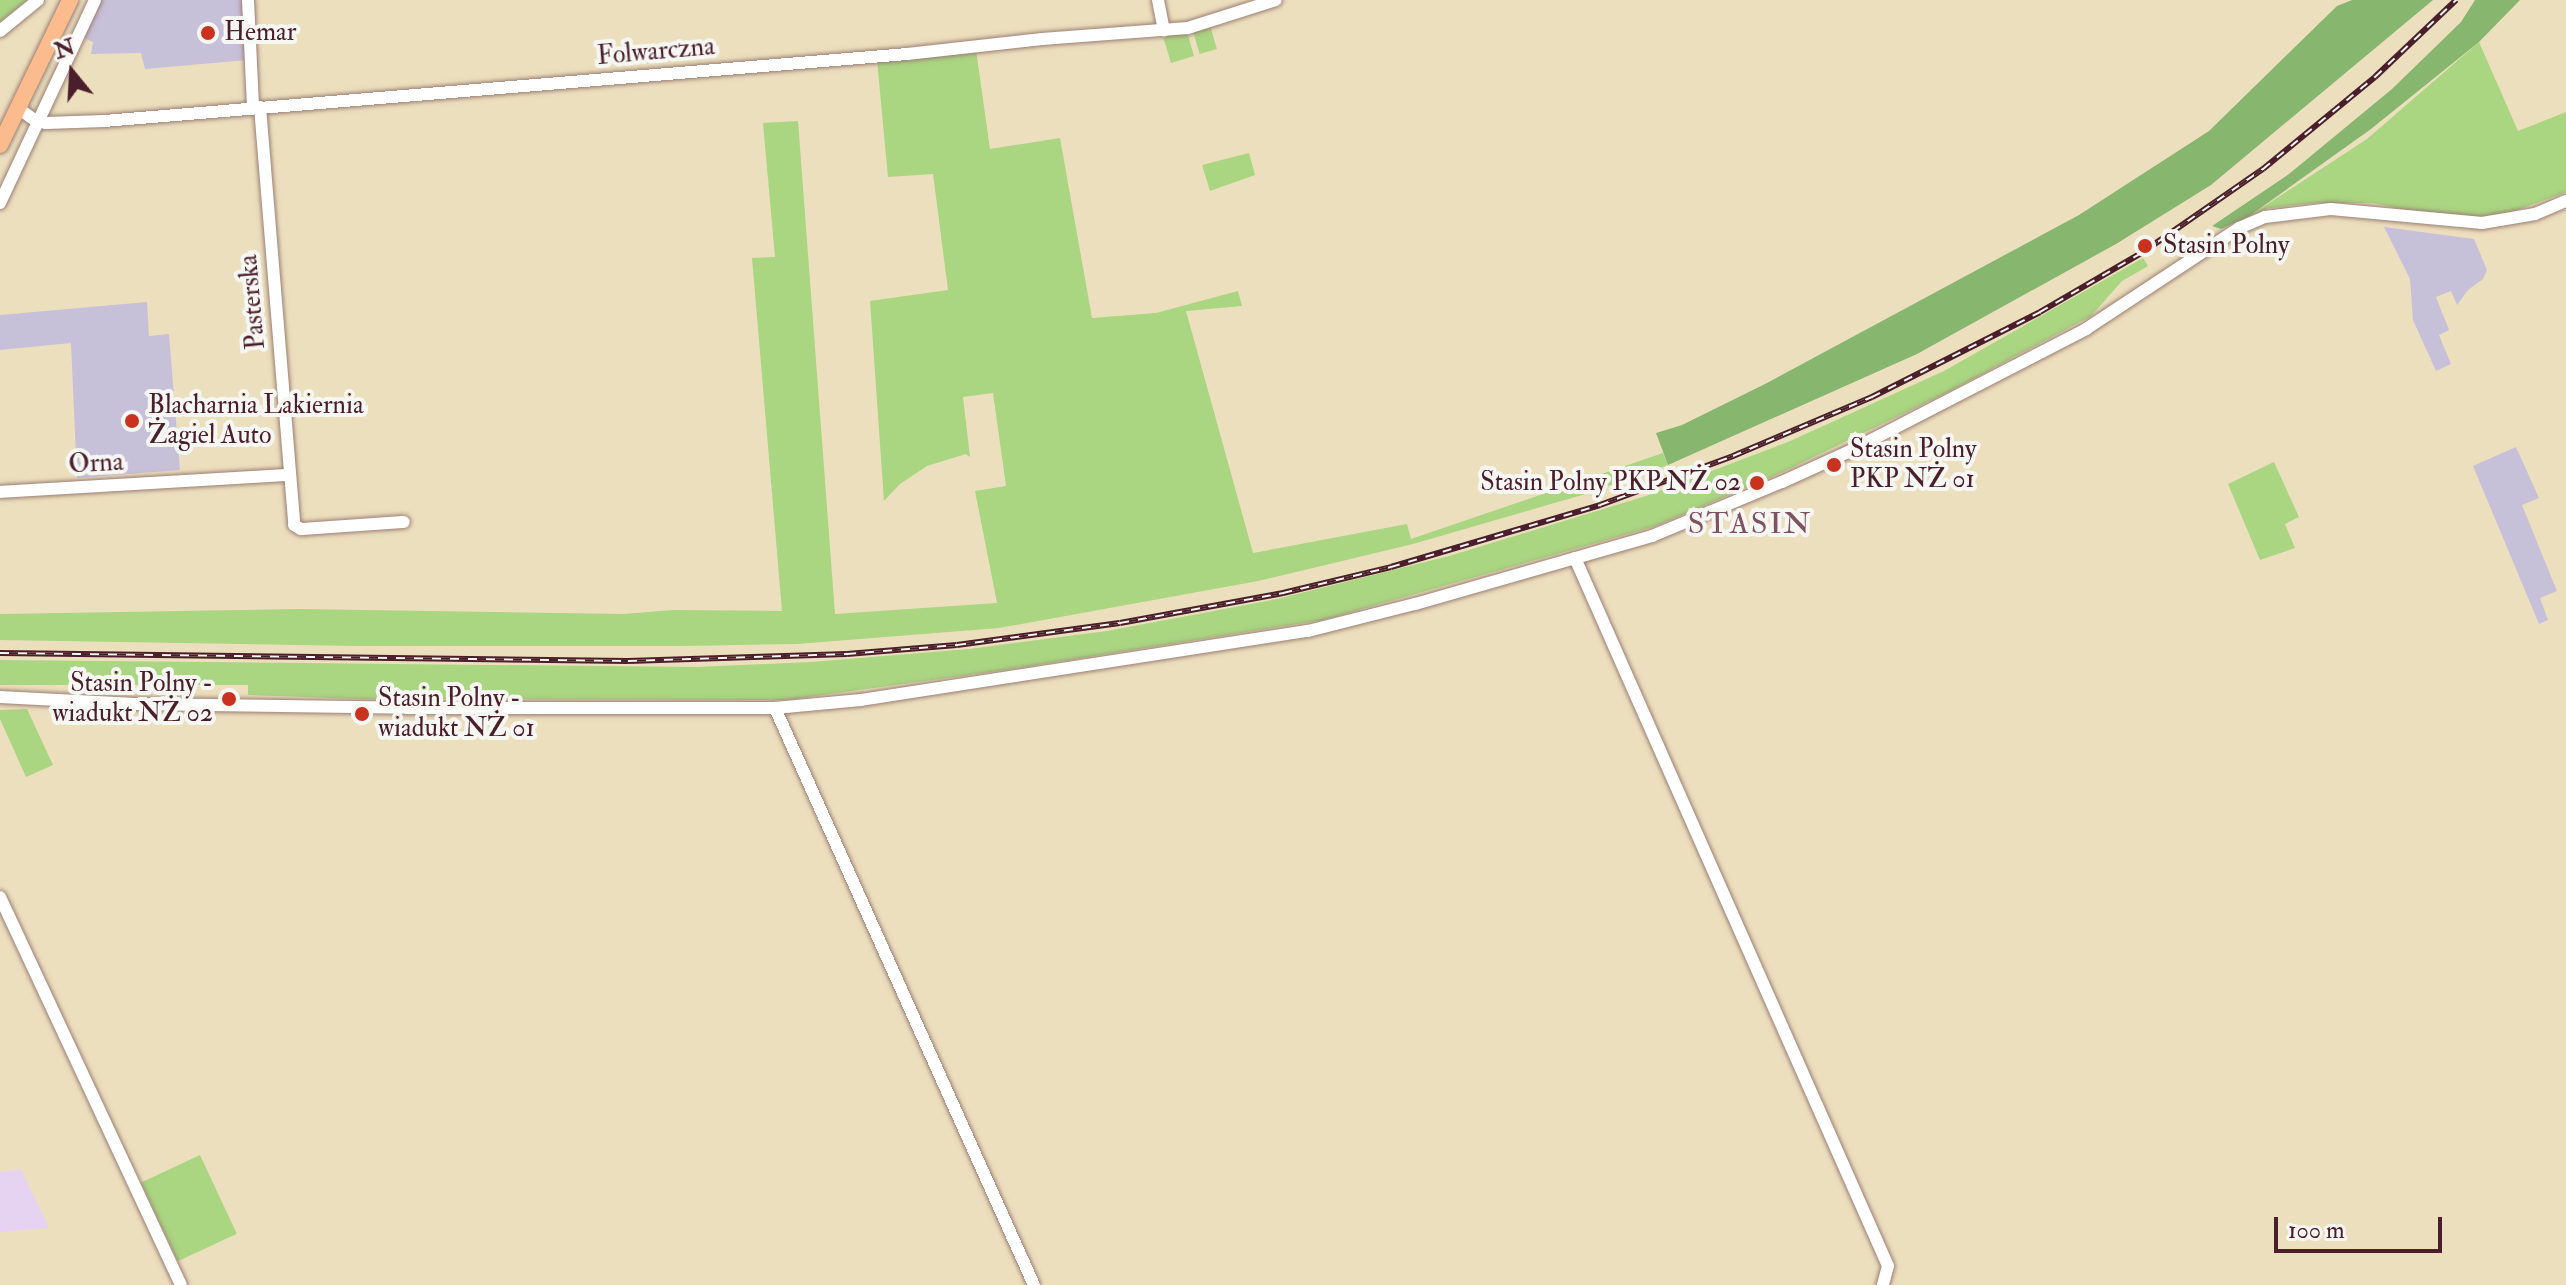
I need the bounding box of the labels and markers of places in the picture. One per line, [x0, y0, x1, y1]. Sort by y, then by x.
place label: Hemar [224, 17, 296, 49]
marker: Hemar [199, 24, 217, 42]
place label: Stasin Polny [2163, 230, 2289, 262]
marker: Stasin Polny [2134, 235, 2156, 257]
place label: Blacharnia Lakiernia Żagiel Auto [148, 390, 364, 452]
marker: Blacharnia Lakiernia Żagiel Auto [123, 412, 141, 430]
place label: Stasin Polny PKP NŻ 01 [1850, 434, 1976, 496]
marker: Stasin Polny PKP NŻ 01 [1825, 456, 1843, 474]
place label: Stasin Polny PKP NŻ 02 [1480, 467, 1741, 499]
marker: Stasin Polny PKP NŻ 02 [1748, 474, 1766, 492]
place label: Stasin Polny - wiadukt NŻ 02 [52, 668, 213, 730]
place label: Stasin Polny - wiadukt NŻ 01 [378, 683, 535, 744]
marker: Stasin Polny - wiadukt NŻ 02 [220, 690, 238, 708]
marker: Stasin Polny - wiadukt NŻ 01 [353, 705, 371, 723]

